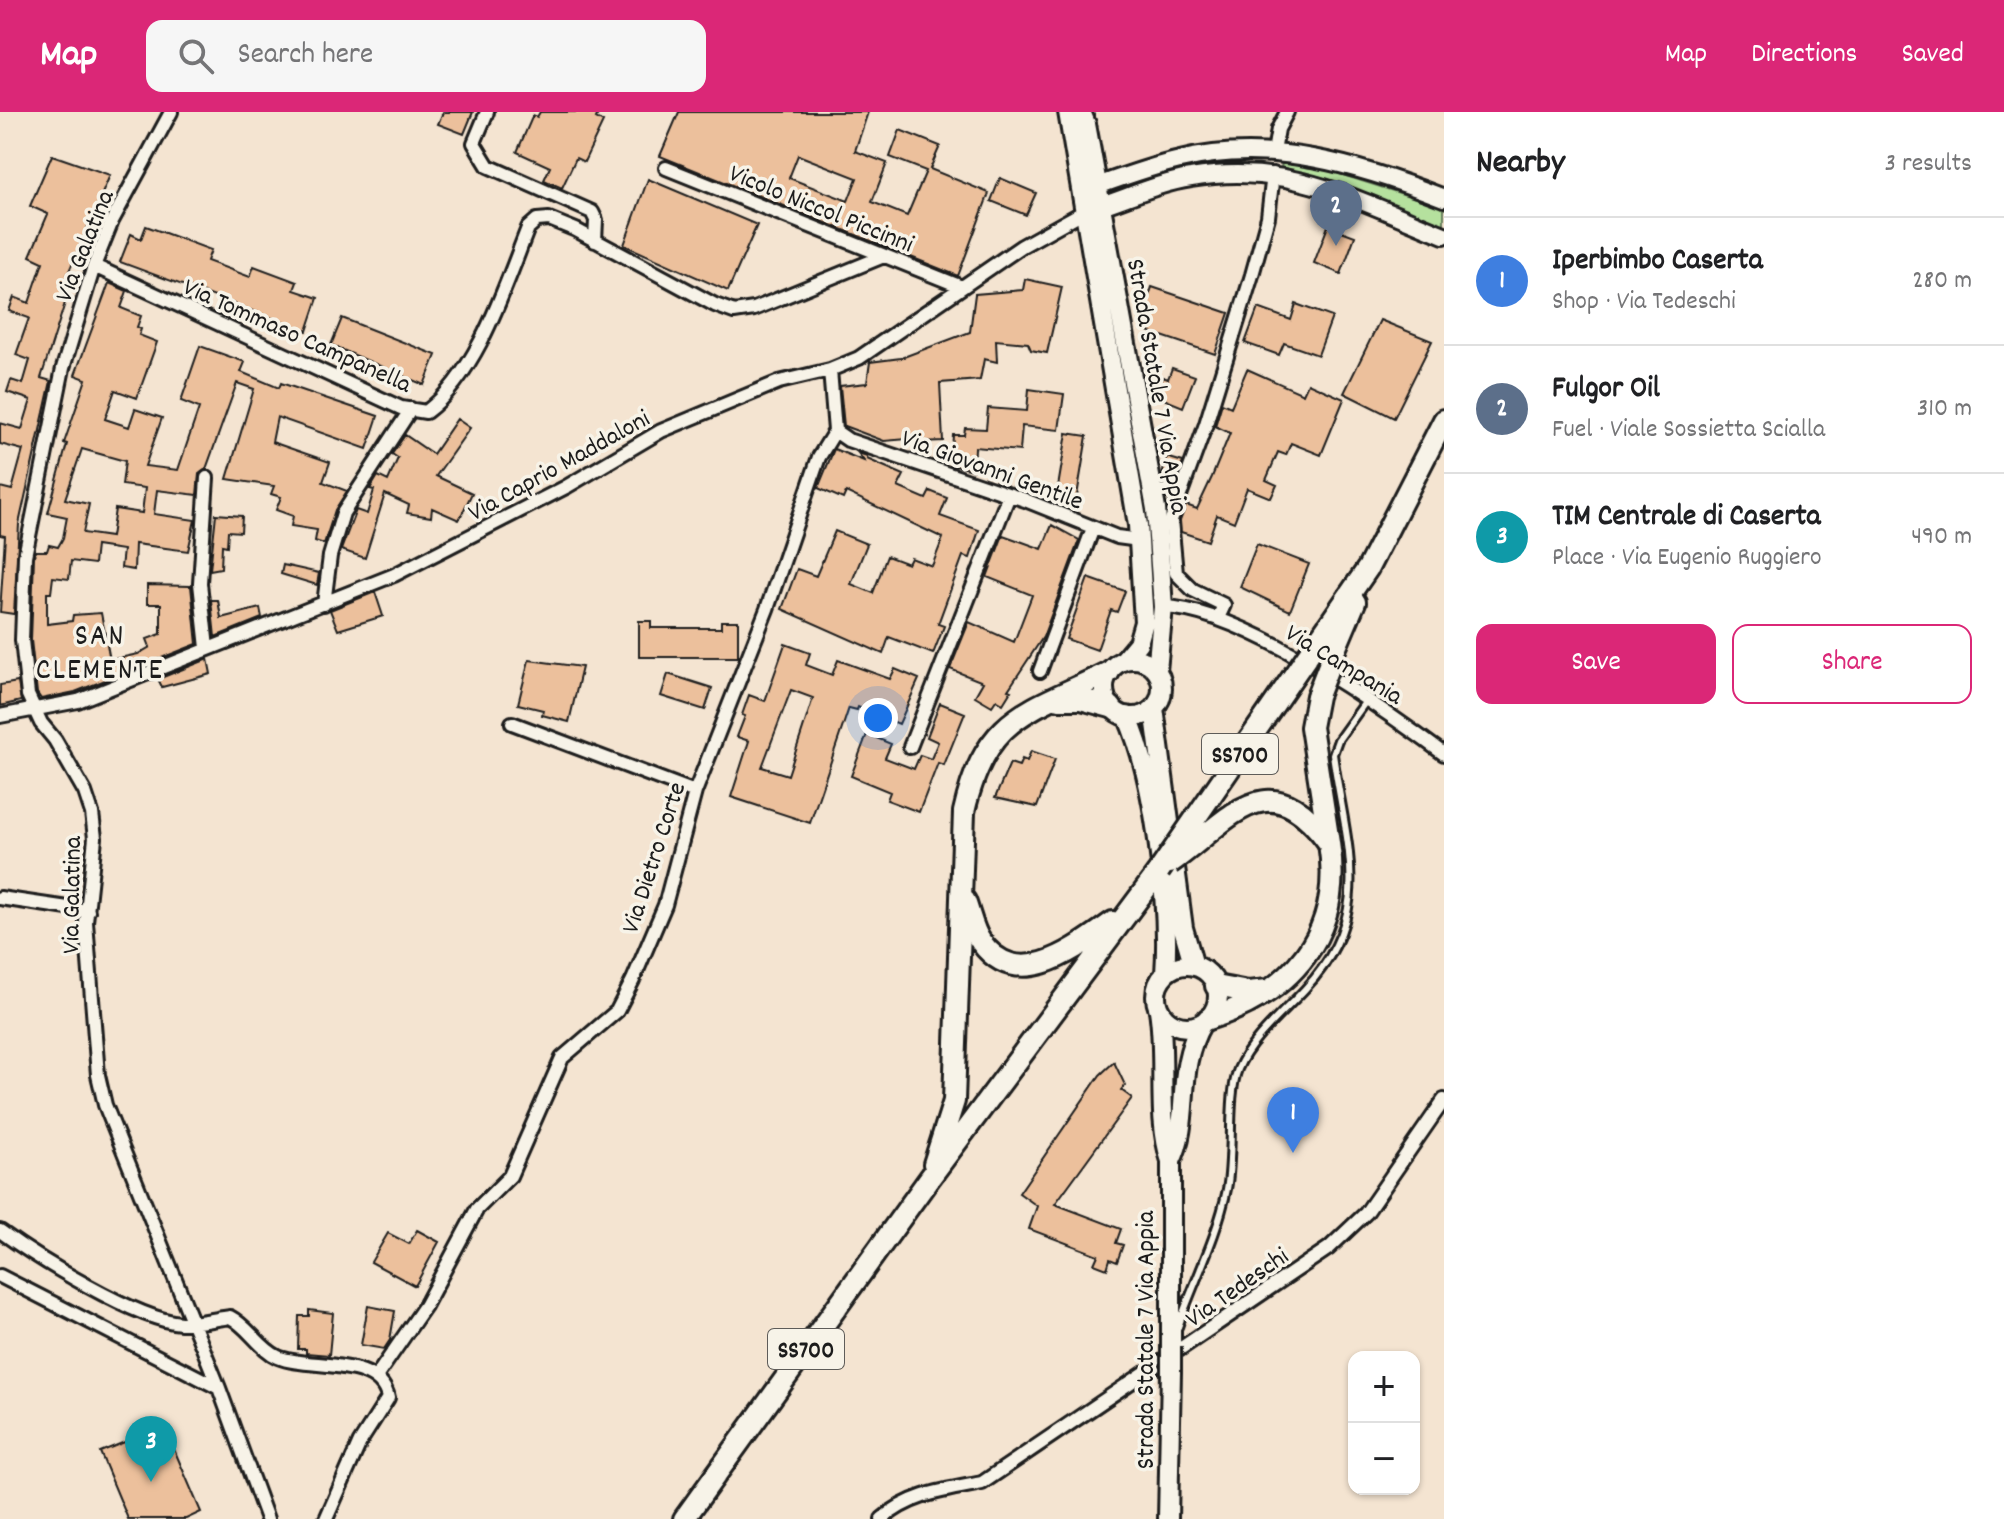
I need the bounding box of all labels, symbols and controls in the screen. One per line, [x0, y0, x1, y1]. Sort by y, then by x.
search box [146, 20, 706, 92]
text: Map [40, 29, 98, 84]
icon: search [174, 34, 218, 78]
text: Search here [238, 35, 373, 78]
text: Map [1665, 36, 1707, 76]
text: Directions [1751, 36, 1857, 76]
text: Saved [1901, 36, 1964, 76]
text: Nearby [1476, 140, 1565, 189]
text: 3 results [1885, 146, 1972, 183]
street label: Vicolo Niccol Piccinni [723, 156, 919, 264]
pin: 2 [1310, 180, 1362, 246]
street label: Via Galatina [47, 184, 126, 308]
text: Iperbimbo Caserta [1552, 241, 1763, 284]
street label: Strada Statale 7 Via Appia [1115, 256, 1196, 518]
text: 1 [1499, 263, 1505, 300]
text: 280 m [1912, 263, 1972, 300]
street label: Via Tommaso Campanella [176, 270, 417, 405]
text: Shop · Via Tedeschi [1552, 284, 1736, 321]
text: Fulgor Oil [1552, 369, 1660, 412]
text: 2 [1496, 391, 1508, 428]
text: 310 m [1917, 391, 1972, 428]
street label: Via Caprio Maddaloni [462, 402, 658, 532]
text: Fuel · Viale Sossietta Scialla [1552, 412, 1825, 449]
street label: Via Giovanni Gentile [896, 421, 1088, 521]
text: TIM Centrale di Caserta [1552, 497, 1821, 540]
text: 3 [1496, 519, 1508, 556]
text: 490 m [1911, 519, 1972, 556]
text: Place · Via Eugenio Ruggiero [1552, 540, 1822, 577]
street label: Via Campania [1277, 616, 1410, 716]
district label: SAN CLEMENTE [36, 617, 164, 694]
button: Save [1476, 624, 1716, 704]
button: Share [1732, 624, 1972, 704]
your location [858, 698, 898, 738]
road number: SS700 [1202, 734, 1278, 774]
street label: Via Dietro Corte [613, 778, 697, 938]
street label: Via Galatina [54, 835, 93, 954]
pin: 1 [1267, 1087, 1319, 1153]
street label: Strada Statale 7 Via Appia [1129, 1210, 1166, 1469]
street label: Via Tedeschi [1179, 1239, 1298, 1338]
road number: SS700 [768, 1329, 844, 1369]
map controls [1348, 1351, 1420, 1495]
button: + [1348, 1351, 1420, 1423]
pin: 3 [125, 1416, 177, 1482]
button: − [1348, 1423, 1420, 1495]

